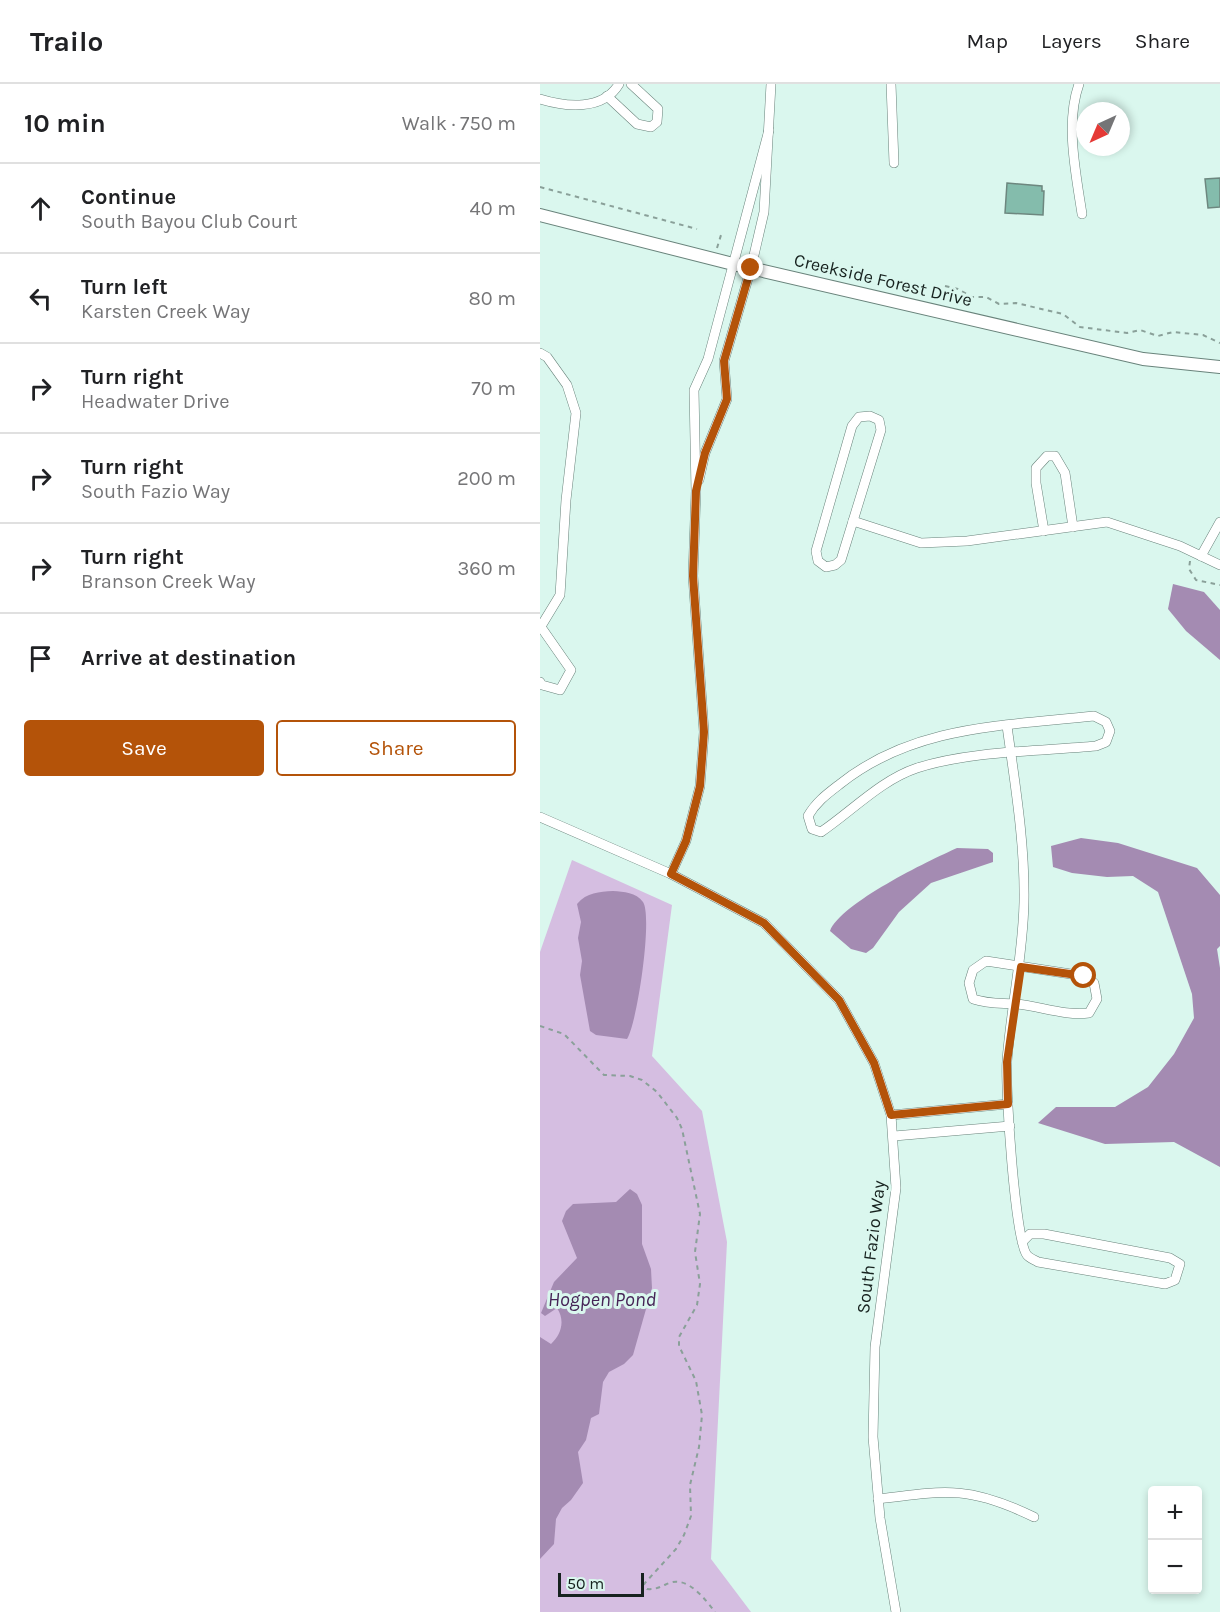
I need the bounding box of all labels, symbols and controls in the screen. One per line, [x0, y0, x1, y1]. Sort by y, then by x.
text: Trailo [30, 25, 103, 58]
text: Map [966, 29, 1008, 53]
text: Layers [1041, 29, 1102, 53]
text: Share [1135, 29, 1190, 53]
north arrow [1076, 102, 1130, 156]
text: 10 min [24, 108, 106, 139]
text: Walk · 750 m [402, 112, 516, 135]
text: Continue [81, 184, 176, 210]
icon: ahead [24, 192, 57, 225]
text: 40 m [470, 197, 516, 220]
text: South Bayou Club Court [81, 210, 298, 233]
street label: Creekside Forest Drive [792, 249, 974, 311]
route end [737, 254, 763, 280]
text: Turn left [81, 274, 168, 300]
icon: left [24, 282, 57, 315]
text: 80 m [468, 287, 516, 310]
text: Karsten Creek Way [81, 300, 250, 323]
text: Turn right [81, 364, 184, 390]
icon: right [24, 372, 57, 405]
text: 70 m [471, 377, 516, 400]
text: Headwater Drive [81, 390, 229, 413]
text: Turn right [81, 454, 184, 480]
icon: right [24, 462, 57, 495]
text: 200 m [457, 467, 516, 490]
text: South Fazio Way [81, 480, 230, 503]
text: Turn right [81, 544, 184, 570]
icon: right [24, 552, 57, 585]
text: 360 m [457, 557, 516, 580]
text: Branson Creek Way [81, 570, 256, 593]
icon: arrive [24, 642, 57, 675]
text: Arrive at destination [81, 645, 296, 671]
button: Save [24, 720, 264, 776]
button: Share [276, 720, 516, 776]
route start [1070, 962, 1096, 988]
street label: South Fazio Way [852, 1178, 890, 1315]
water label: Hogpen Pond [548, 1288, 657, 1311]
map controls [1148, 1486, 1202, 1594]
button: + [1148, 1486, 1202, 1540]
button: − [1148, 1540, 1202, 1594]
scale bar [558, 1570, 644, 1598]
text: 50 m [567, 1574, 604, 1593]

